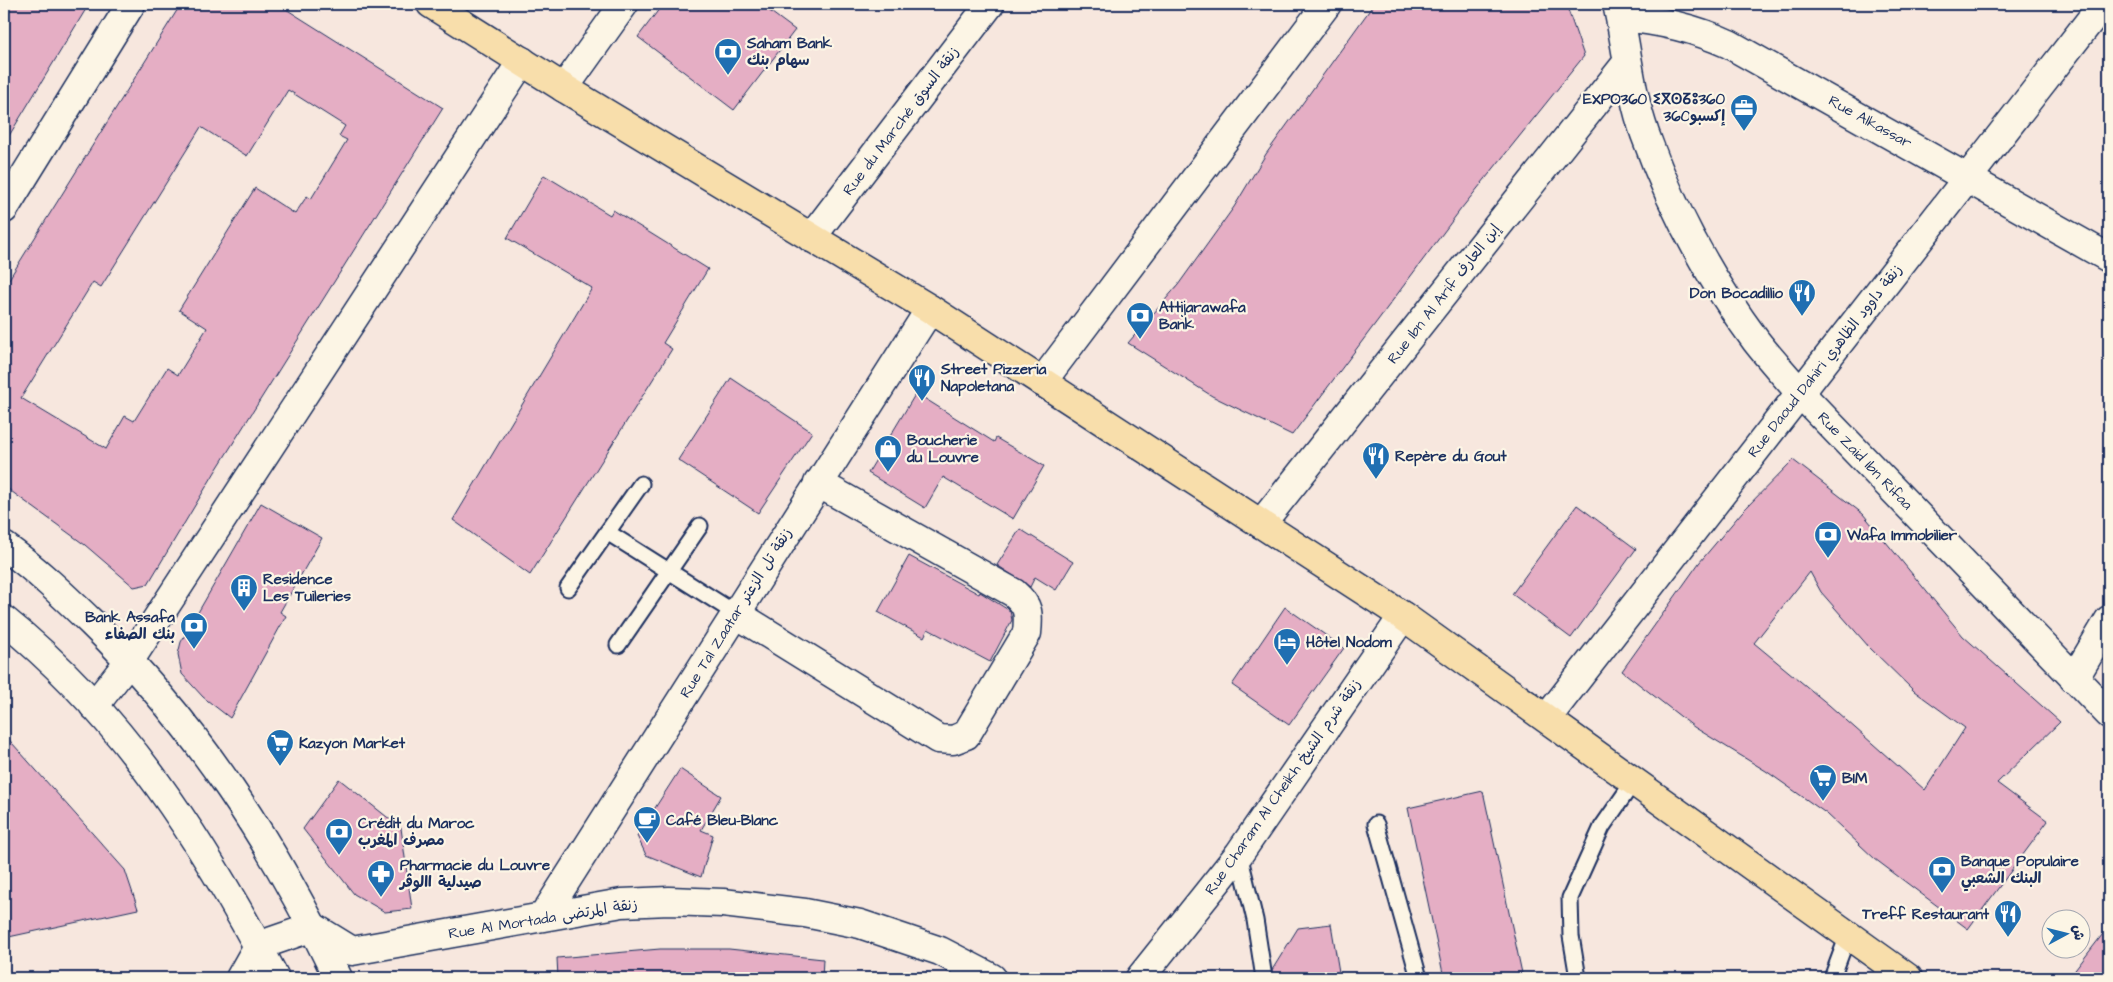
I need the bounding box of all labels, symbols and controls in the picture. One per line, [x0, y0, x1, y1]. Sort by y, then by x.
place label: Saham Bank سهام بنك [746, 33, 833, 71]
bank icon: Saham Bank سهام بنك [713, 37, 743, 76]
street label: Rue du Marché زنقة السوق [838, 42, 964, 200]
place label: EXPO360 ⵉⴳⵙⵒⵓ360 إكسبو360 [1583, 89, 1726, 127]
street label: Rue Alkassar [1825, 90, 1915, 154]
office icon: EXPO360 ⵉⴳⵙⵒⵓ360 إكسبو360 [1729, 93, 1759, 132]
street label: Rue Ibn Al Arif إبن العارف [1383, 219, 1506, 368]
street label: Rue Daoud Dahiri زنقة داوود الظاهري [1743, 260, 1907, 462]
restaurant icon: Don Bocadillio [1787, 278, 1817, 317]
place label: Don Bocadillio [1690, 283, 1784, 304]
place label: Attijarawafa Bank [1159, 297, 1246, 335]
bank icon: Attijarawafa Bank [1125, 301, 1155, 340]
place label: Street Pizzeria Napoletana [940, 359, 1047, 397]
restaurant icon: Street Pizzeria Napoletana [907, 363, 937, 402]
street label: Rue Zaid Ibn Rifaa [1813, 407, 1918, 515]
place label: Boucherie du Louvre [906, 430, 979, 468]
shop icon: Boucherie du Louvre [873, 434, 903, 473]
restaurant icon: Repère du Gout [1361, 441, 1391, 480]
place label: Repère du Gout [1395, 446, 1507, 467]
bank icon: Wafa Immobilier [1813, 520, 1843, 559]
street label: Rue Tal Zaatar زنقة تل الزعتر [675, 524, 797, 702]
place label: Wafa Immobilier [1846, 525, 1958, 546]
place label: Residence Les Tuileries [263, 569, 351, 607]
building icon: Residence Les Tuileries [229, 573, 259, 612]
place label: Bank Assafa بنك الصفاء [85, 607, 175, 645]
bank icon: Bank Assafa بنك الصفاء [179, 611, 209, 650]
hotel icon: Hôtel Nodom [1272, 627, 1302, 666]
place label: Hôtel Nodom [1306, 632, 1392, 653]
street label: Rue Charam Al Cheikh زنقة شرم الشيخ [1200, 675, 1367, 900]
supermarket icon: Kazyon Market [265, 728, 295, 767]
place label: Kazyon Market [299, 733, 406, 755]
supermarket icon: BIM [1808, 763, 1838, 802]
place label: BIM [1842, 768, 1868, 789]
cafe icon: Café Bleu-Blanc [632, 805, 662, 844]
place label: Café Bleu-Blanc [666, 810, 779, 831]
place label: Crédit du Maroc مصرف المغرب [358, 813, 475, 851]
bank icon: Crédit du Maroc مصرف المغرب [324, 817, 354, 856]
place label: Banque Populaire البنك الشعبي [1961, 851, 2079, 892]
place label: Pharmacie du Louvre صيدلية االوڤر [398, 855, 550, 893]
bank icon: Banque Populaire البنك الشعبي [1927, 855, 1957, 894]
pharmacy icon: Pharmacie du Louvre صيدلية االوڤر [366, 859, 396, 898]
street label: Rue Al Mortada زنقة المرتضى [447, 894, 639, 944]
restaurant icon: Treff Restaurant [1993, 899, 2023, 938]
place label: Treff Restaurant [1861, 904, 1990, 925]
north arrow [2040, 910, 2090, 960]
text: ش [2067, 924, 2089, 941]

